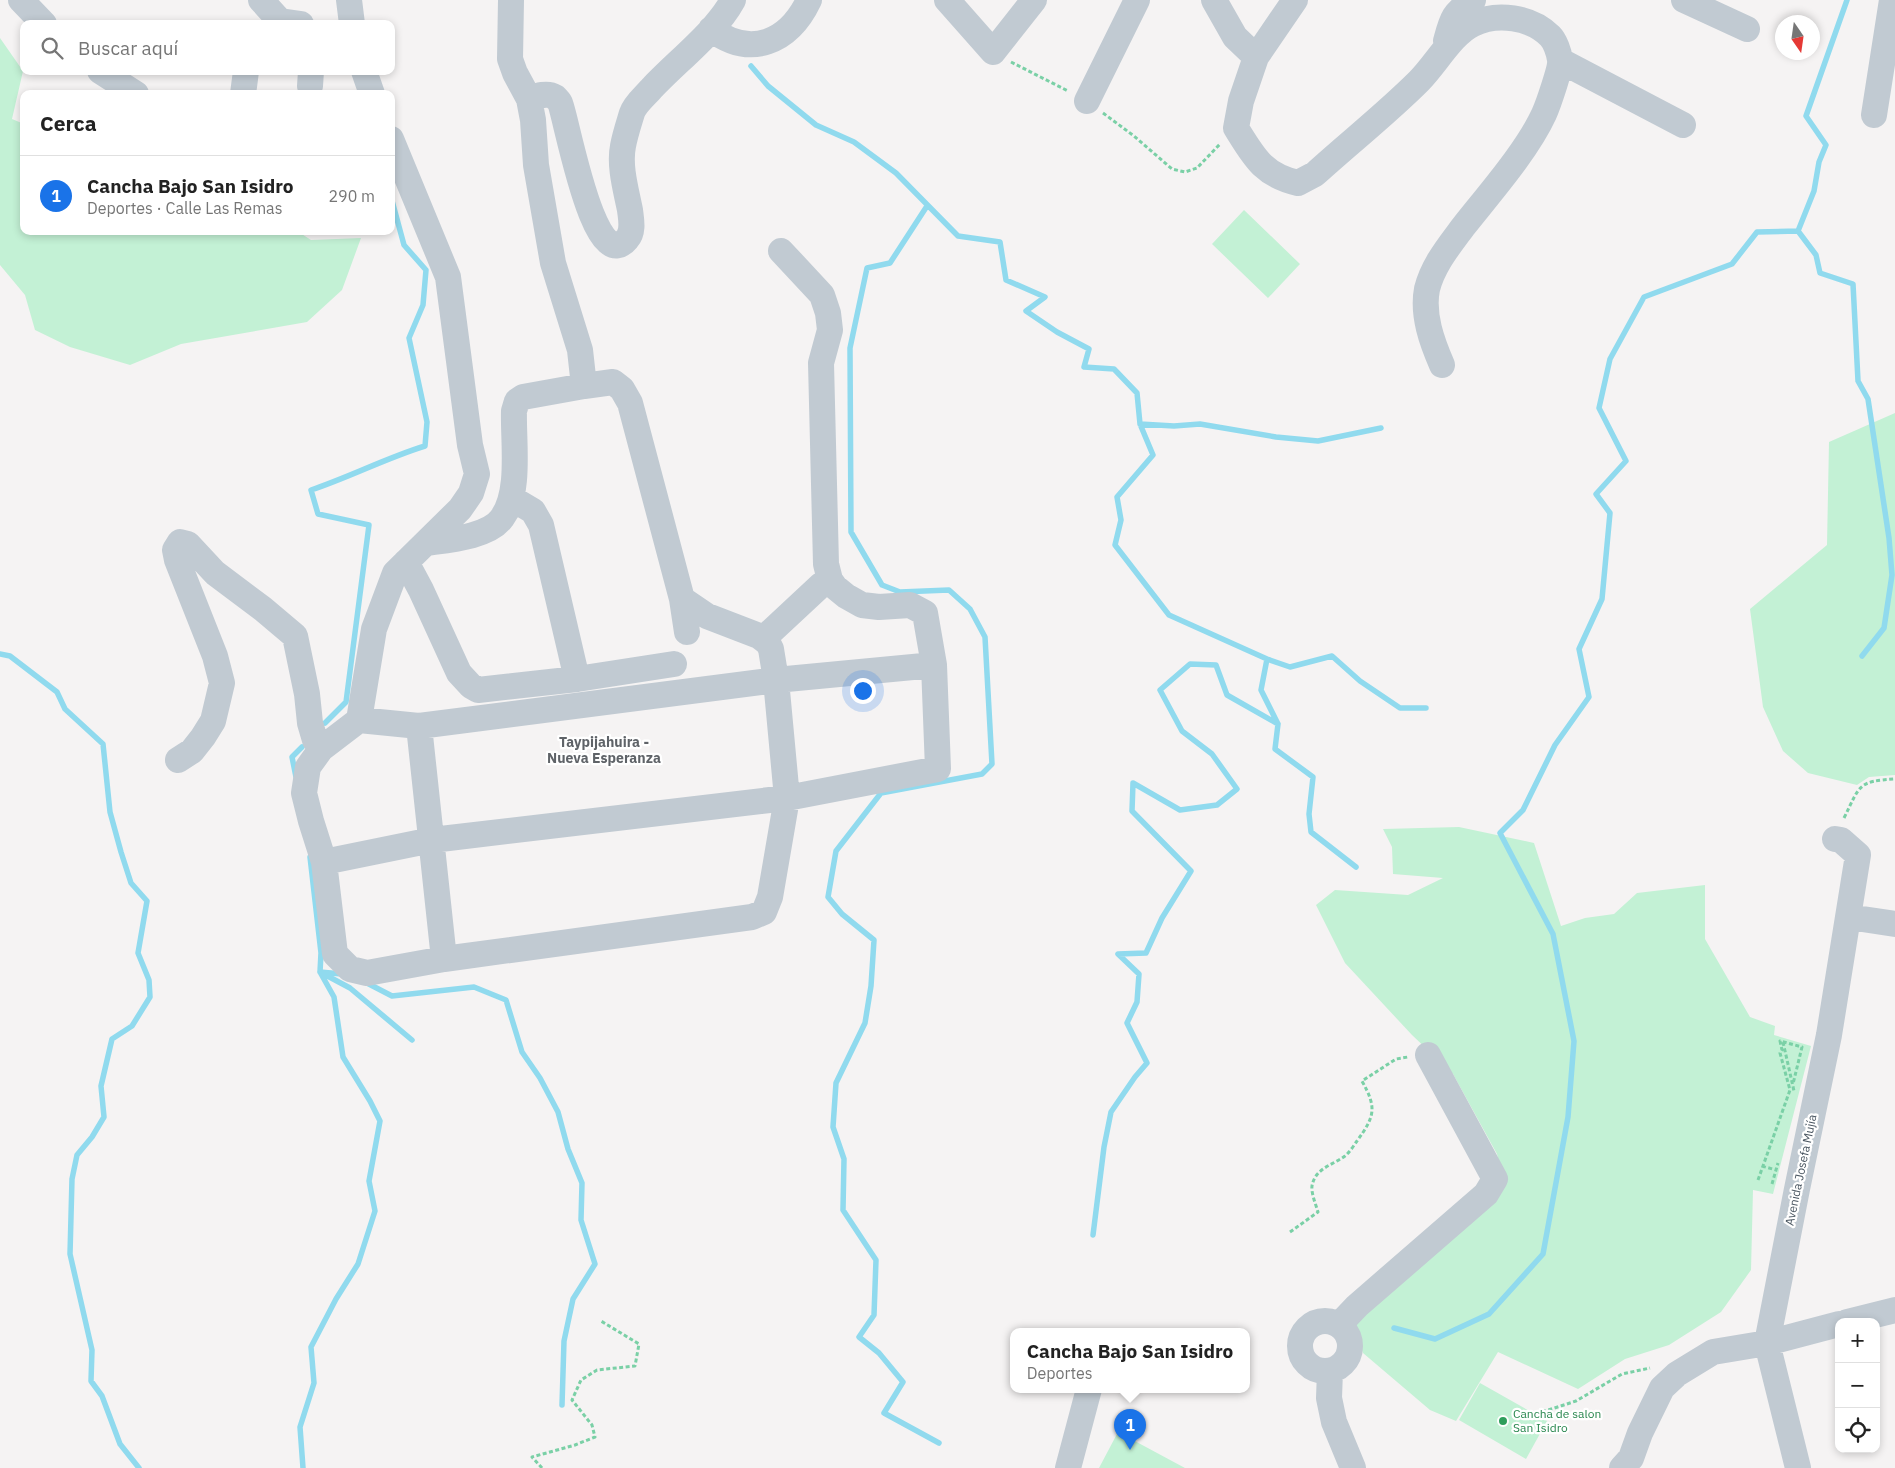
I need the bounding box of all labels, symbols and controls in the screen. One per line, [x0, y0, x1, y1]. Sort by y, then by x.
north arrow [1775, 15, 1820, 60]
search box [20, 20, 395, 75]
icon: search [38, 34, 66, 62]
text: Buscar aquí [78, 36, 178, 60]
text: Cerca [40, 109, 97, 137]
text: Cancha Bajo San Isidro [87, 174, 294, 198]
text: 1 [51, 186, 61, 206]
text: 290 m [328, 186, 375, 206]
text: Deportes · Calle Las Remas [87, 198, 282, 218]
your location [850, 678, 876, 704]
district label: Taypijahuira - Nueva Esperanza [547, 733, 661, 767]
street label: Avenida Josefa Mujía [1781, 1112, 1820, 1227]
map controls [1835, 1318, 1880, 1453]
button: + [1835, 1318, 1880, 1363]
popup [1010, 1328, 1250, 1393]
text: Cancha Bajo San Isidro [1027, 1339, 1233, 1363]
text: Deportes [1027, 1363, 1093, 1383]
button: − [1835, 1363, 1880, 1408]
place label: Cancha de salon San Isidro [1513, 1406, 1601, 1435]
button: locate [1835, 1408, 1880, 1453]
pin: 1 [1114, 1409, 1146, 1450]
marker: Cancha de salon San Isidro [1497, 1415, 1509, 1427]

